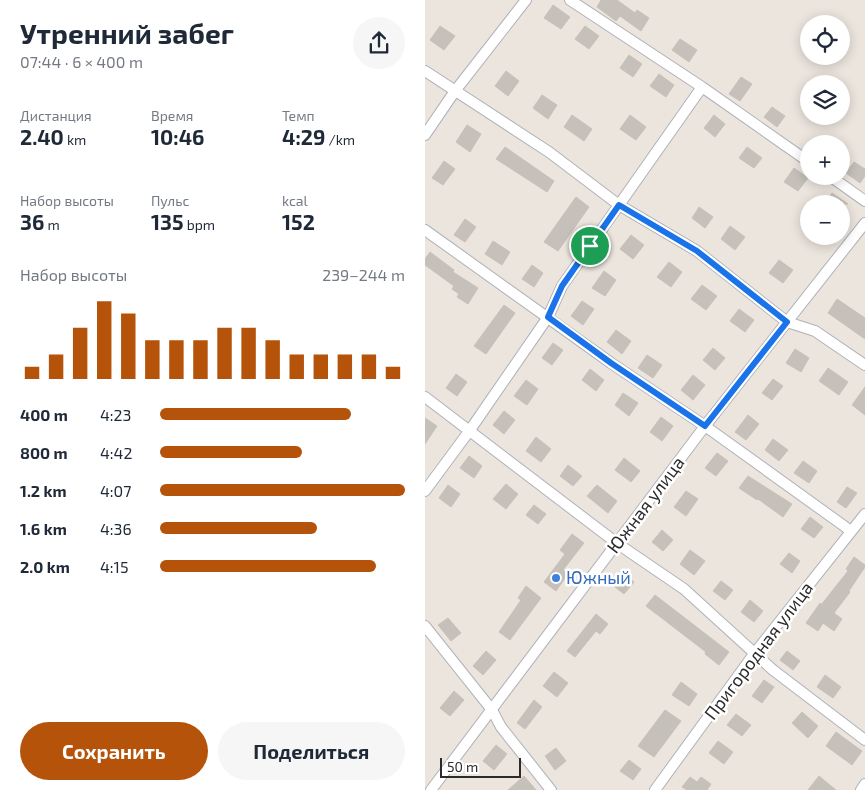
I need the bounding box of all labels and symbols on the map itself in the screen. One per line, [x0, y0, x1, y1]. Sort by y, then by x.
pin [569, 225, 611, 267]
street label: Южная улица [602, 452, 689, 557]
place label: Южный [566, 566, 631, 588]
marker: Южный [550, 572, 562, 584]
street label: Пригородная улица [699, 577, 817, 724]
scale bar [440, 755, 521, 778]

